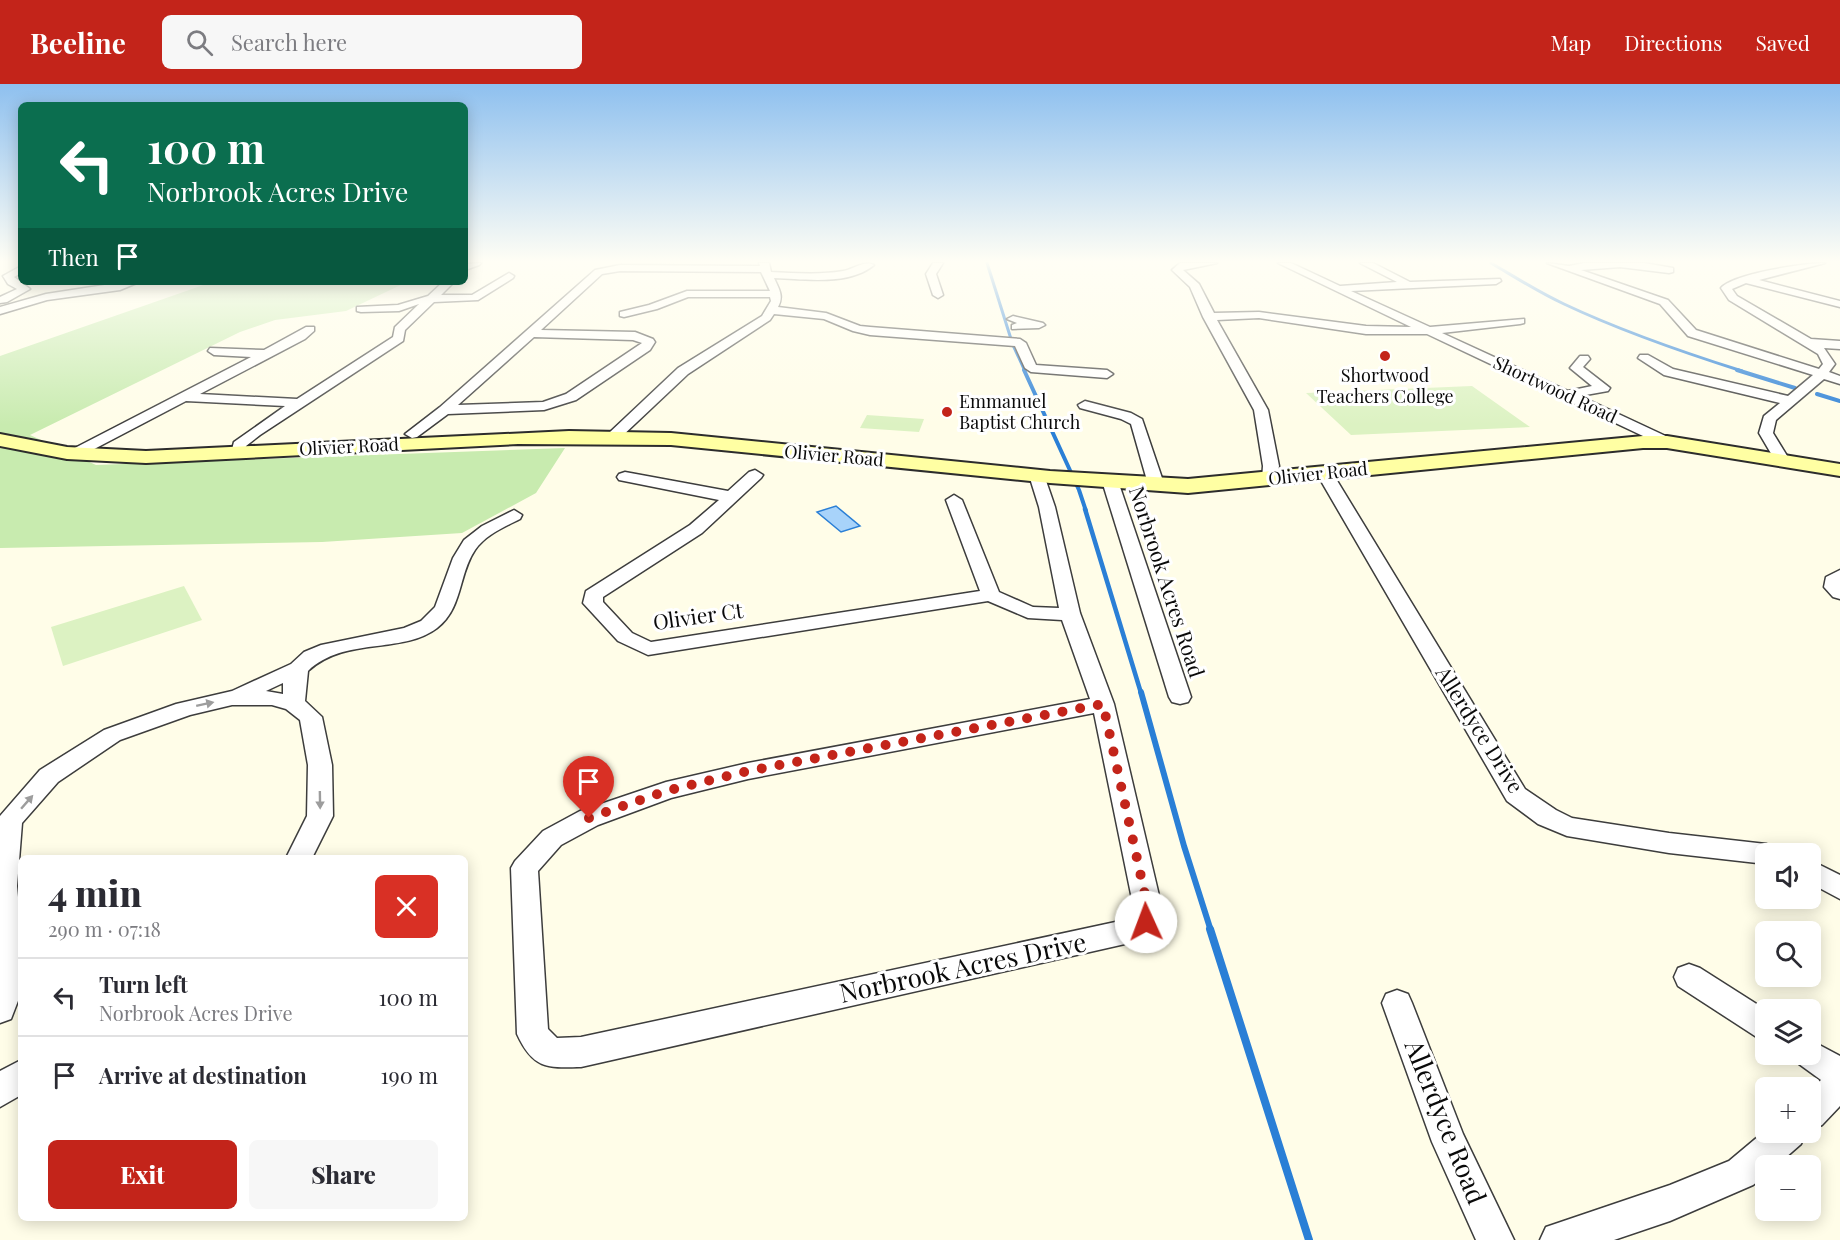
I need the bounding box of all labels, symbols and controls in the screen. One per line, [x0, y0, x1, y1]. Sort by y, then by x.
search box [162, 15, 582, 69]
text: Beeline [30, 24, 126, 61]
icon: search [183, 26, 216, 59]
text: Search here [231, 27, 347, 57]
text: Map [1550, 28, 1591, 56]
text: Directions [1624, 28, 1722, 56]
text: Saved [1755, 28, 1810, 56]
text: 100 m [147, 119, 265, 175]
icon: left [48, 126, 126, 204]
text: Norbrook Acres Drive [147, 173, 408, 209]
icon: arrive [111, 240, 144, 273]
text: Then [48, 242, 99, 272]
marker: Shortwood Teachers College [1378, 349, 1392, 363]
street label: Shortwood Road [1490, 350, 1622, 428]
place label: Shortwood Teachers College [1316, 363, 1454, 408]
place label: Emmanuel Baptist Church [959, 389, 1081, 434]
marker: Emmanuel Baptist Church [940, 405, 954, 419]
street label: Olivier Road [298, 431, 400, 461]
street label: Olivier Road [783, 439, 885, 471]
street label: Olivier Road [1267, 456, 1369, 490]
street label: Norbrook Acres Road [1124, 482, 1212, 681]
street label: Olivier Ct [651, 595, 745, 635]
street label: Allerdyce Drive [1430, 659, 1531, 798]
one-way arrow [196, 699, 214, 709]
pin [563, 756, 614, 818]
icon: arrive [572, 765, 605, 798]
one-way arrow [315, 790, 325, 809]
one-way arrow [20, 795, 33, 810]
map controls [1755, 843, 1821, 1221]
button: sound [1755, 843, 1821, 909]
text: 4 min [48, 868, 142, 916]
button: close [375, 875, 438, 938]
position arrow [1114, 890, 1178, 954]
text: 290 m · 07:18 [48, 915, 161, 942]
button: search [1755, 921, 1821, 987]
street label: Norbrook Acres Drive [836, 923, 1089, 1010]
text: Turn left [99, 969, 188, 999]
icon: left [48, 981, 81, 1014]
text: 100 m [378, 982, 438, 1012]
text: Norbrook Acres Drive [99, 999, 293, 1026]
button: layers [1755, 999, 1821, 1065]
street label: Allerdyce Road [1397, 1033, 1495, 1209]
icon: arrive [48, 1059, 81, 1092]
text: Arrive at destination [99, 1060, 307, 1090]
text: 190 m [380, 1060, 438, 1090]
button: + [1755, 1077, 1821, 1143]
button: Exit [48, 1140, 237, 1209]
button: Share [249, 1140, 438, 1209]
button: − [1755, 1155, 1821, 1221]

